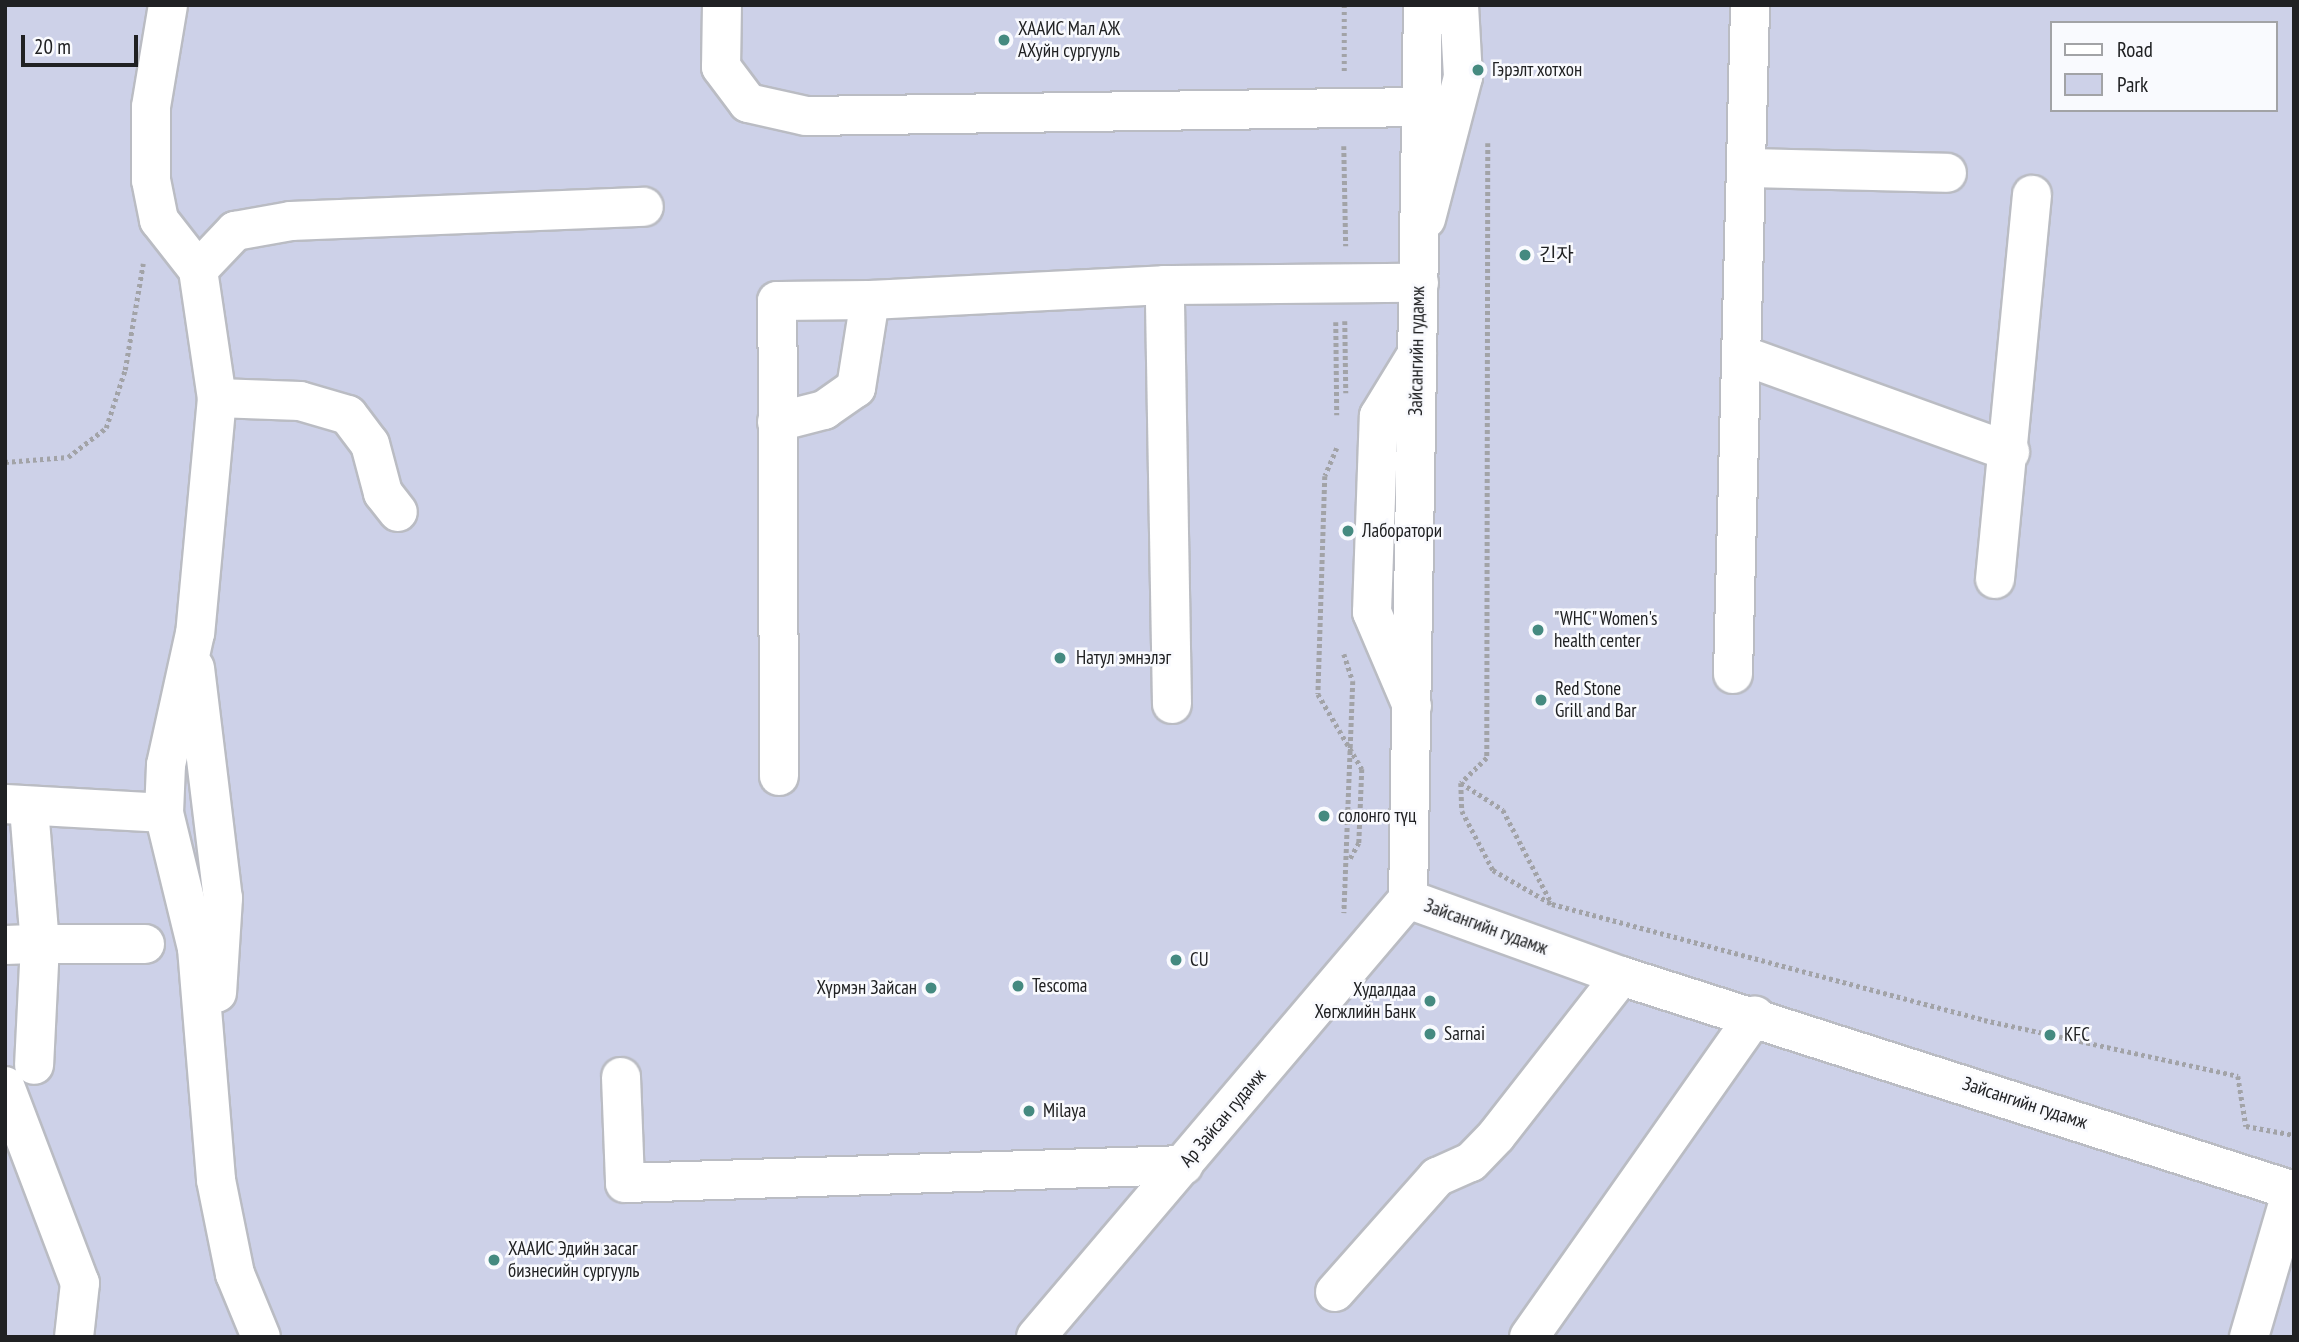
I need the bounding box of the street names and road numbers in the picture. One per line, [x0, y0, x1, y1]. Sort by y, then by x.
street label: Зайсангийн гудамж [1404, 286, 1430, 416]
street label: Зайсангийн гудамж [1421, 894, 1551, 960]
street label: Ар Зайсан гудамж [1175, 1064, 1271, 1172]
street label: Зайсангийн гудамж [1960, 1072, 2090, 1134]

